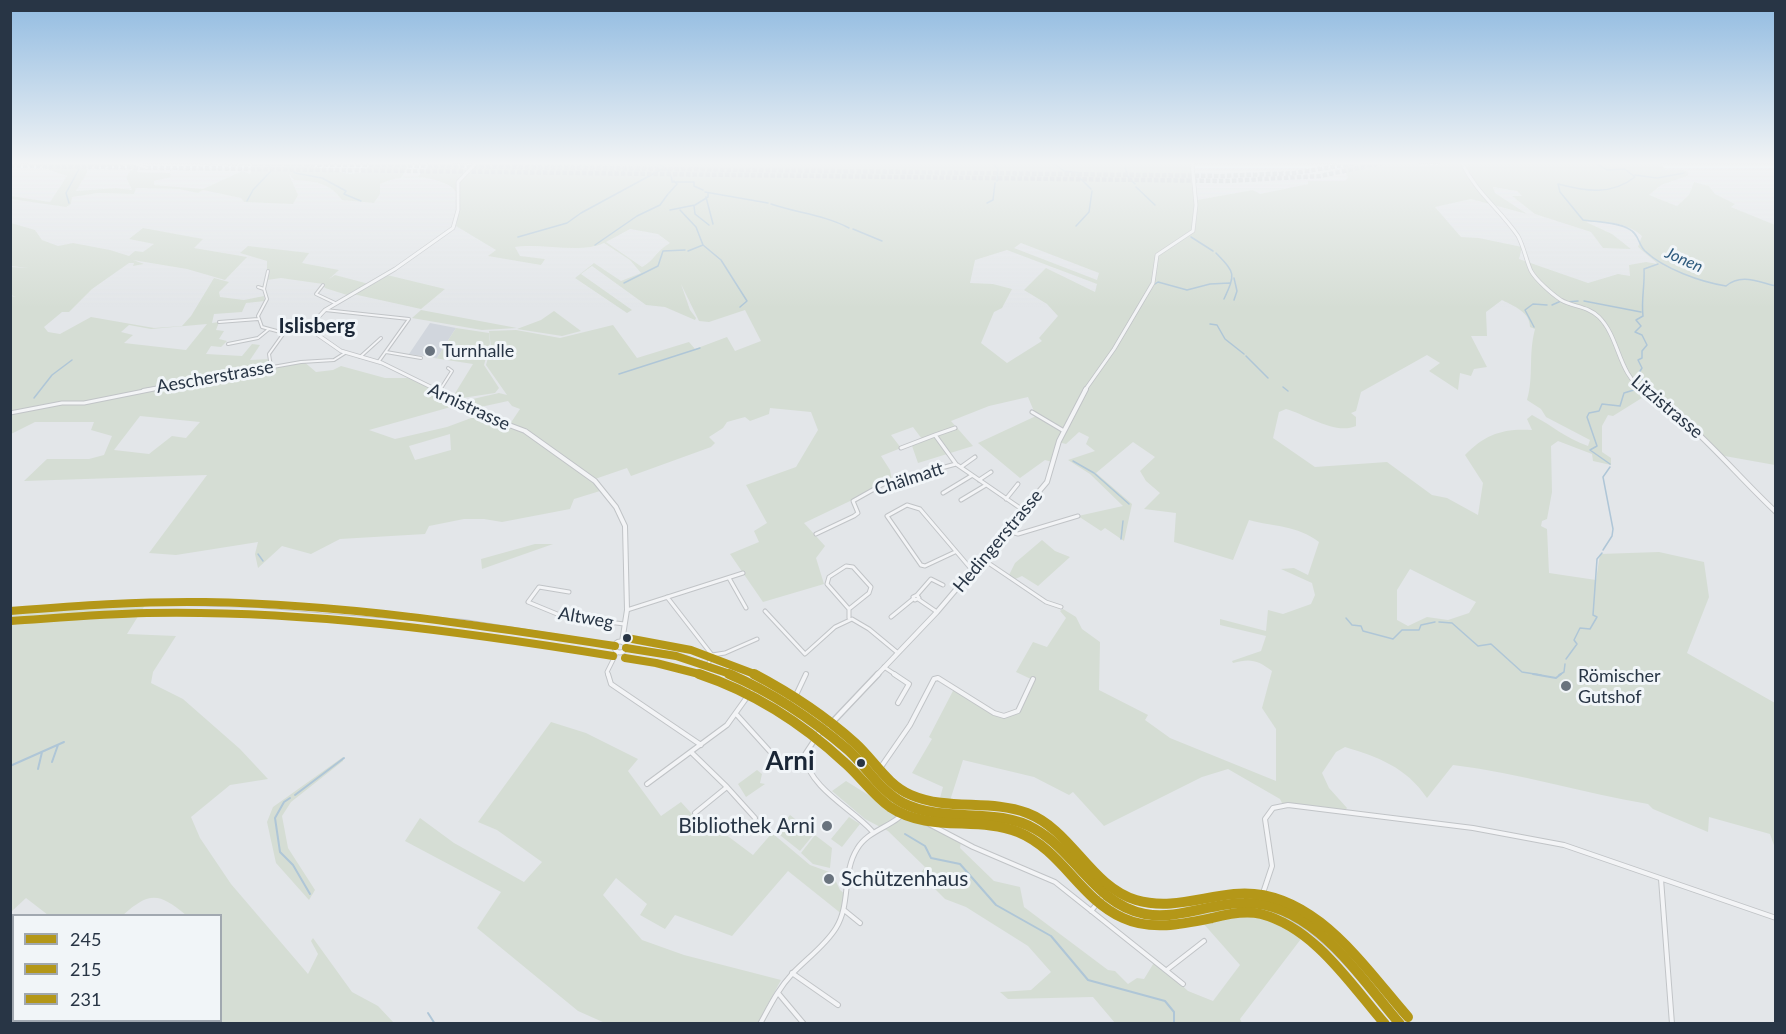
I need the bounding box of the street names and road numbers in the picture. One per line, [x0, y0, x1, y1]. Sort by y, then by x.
street label: Aescherstrasse [155, 356, 275, 398]
street label: Litzistrasse [1627, 371, 1707, 443]
street label: Arnistrasse [425, 379, 513, 435]
street label: Chälmatt [872, 458, 946, 500]
street label: Hedingerstrasse [949, 485, 1047, 597]
street label: Altweg [557, 603, 615, 633]

